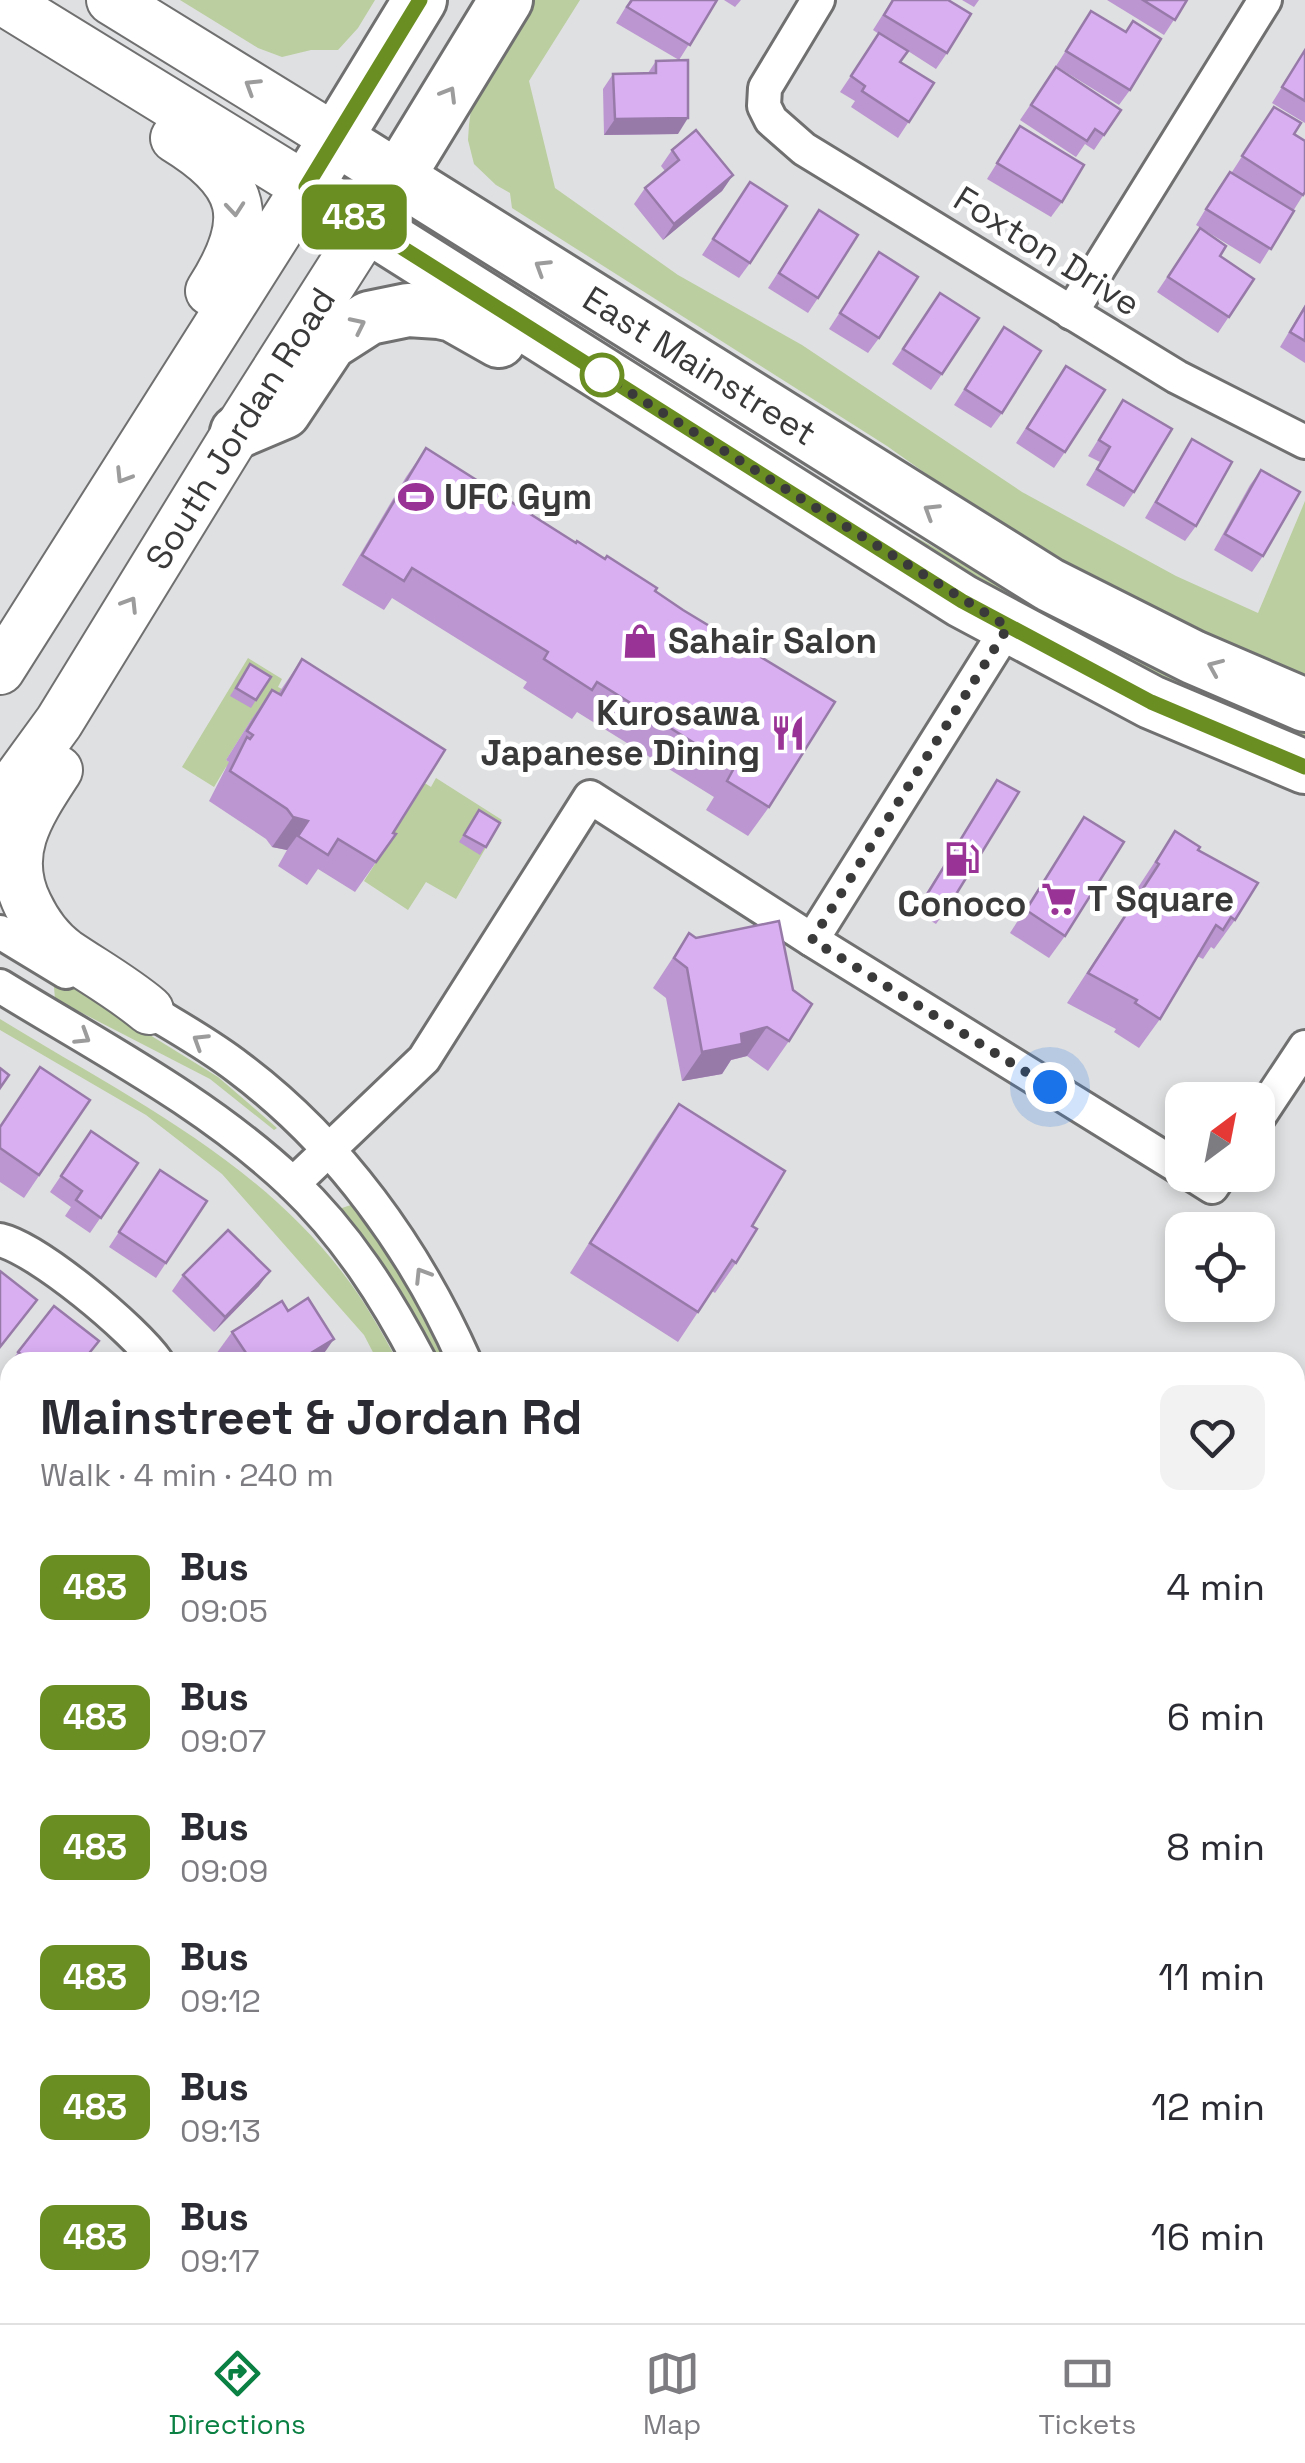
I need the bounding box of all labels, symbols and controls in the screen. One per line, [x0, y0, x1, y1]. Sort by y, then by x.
one-way arrow [245, 80, 263, 99]
one-way arrow [437, 87, 456, 105]
street label: Foxton Drive [946, 176, 1148, 326]
line badge: 483 [296, 184, 412, 250]
text: 483 [322, 195, 386, 239]
one-way arrow [224, 201, 246, 217]
one-way arrow [534, 260, 552, 279]
street label: East Mainstreet [575, 277, 824, 455]
street label: South Jordan Road [136, 280, 345, 578]
one-way arrow [347, 318, 365, 337]
unlabelled marker [581, 354, 623, 396]
one-way arrow [116, 465, 135, 483]
place label: UFC Gym [444, 475, 592, 519]
sports icon: UFC Gym [397, 478, 435, 516]
one-way arrow [924, 504, 942, 523]
one-way arrow [118, 597, 137, 615]
place label: Sahair Salon [668, 619, 877, 663]
shop icon: Sahair Salon [621, 622, 659, 660]
one-way arrow [1207, 659, 1225, 679]
place label: Kurosawa Japanese Dining [480, 691, 760, 775]
restaurant icon: Kurosawa Japanese Dining [769, 714, 807, 752]
fuel station icon: Conoco [943, 840, 981, 878]
place label: T Square [1087, 877, 1234, 921]
supermarket icon: T Square [1040, 880, 1078, 918]
place label: Conoco [898, 882, 1026, 926]
one-way arrow [72, 1025, 90, 1044]
one-way arrow [193, 1035, 211, 1054]
your location [1025, 1062, 1075, 1112]
north arrow [1165, 1082, 1275, 1192]
map controls [1165, 1082, 1275, 1322]
button: locate [1165, 1212, 1275, 1322]
one-way arrow [415, 1268, 434, 1286]
button: heart [1160, 1385, 1265, 1490]
text: Mainstreet & Jordan Rd [40, 1387, 582, 1448]
text: Walk · 4 min · 240 m [40, 1455, 334, 1495]
text: Bus [180, 1543, 249, 1591]
text: 4 min [1166, 1563, 1265, 1611]
text: 483 [63, 1565, 127, 1609]
text: 09:05 [180, 1591, 268, 1631]
text: Bus [180, 1673, 249, 1721]
text: 6 min [1167, 1693, 1265, 1741]
text: 483 [63, 1695, 127, 1739]
text: 09:07 [180, 1721, 266, 1761]
text: Bus [180, 1803, 249, 1851]
text: 8 min [1166, 1823, 1265, 1871]
text: 483 [63, 1825, 127, 1869]
text: 09:09 [180, 1851, 268, 1891]
text: Bus [180, 1933, 249, 1981]
text: 11 min [1158, 1953, 1265, 2001]
text: 483 [63, 1955, 127, 1999]
text: 09:12 [180, 1981, 261, 2021]
text: Bus [180, 2063, 249, 2111]
text: 12 min [1151, 2083, 1265, 2131]
text: 483 [63, 2085, 127, 2129]
text: 09:13 [180, 2111, 261, 2151]
text: Bus [180, 2193, 249, 2241]
text: 16 min [1151, 2213, 1265, 2261]
text: 483 [63, 2215, 127, 2259]
text: 09:17 [180, 2241, 260, 2281]
tab: Directions [169, 2346, 306, 2442]
tab: Map [643, 2346, 701, 2442]
tab: Tickets [1039, 2346, 1136, 2442]

